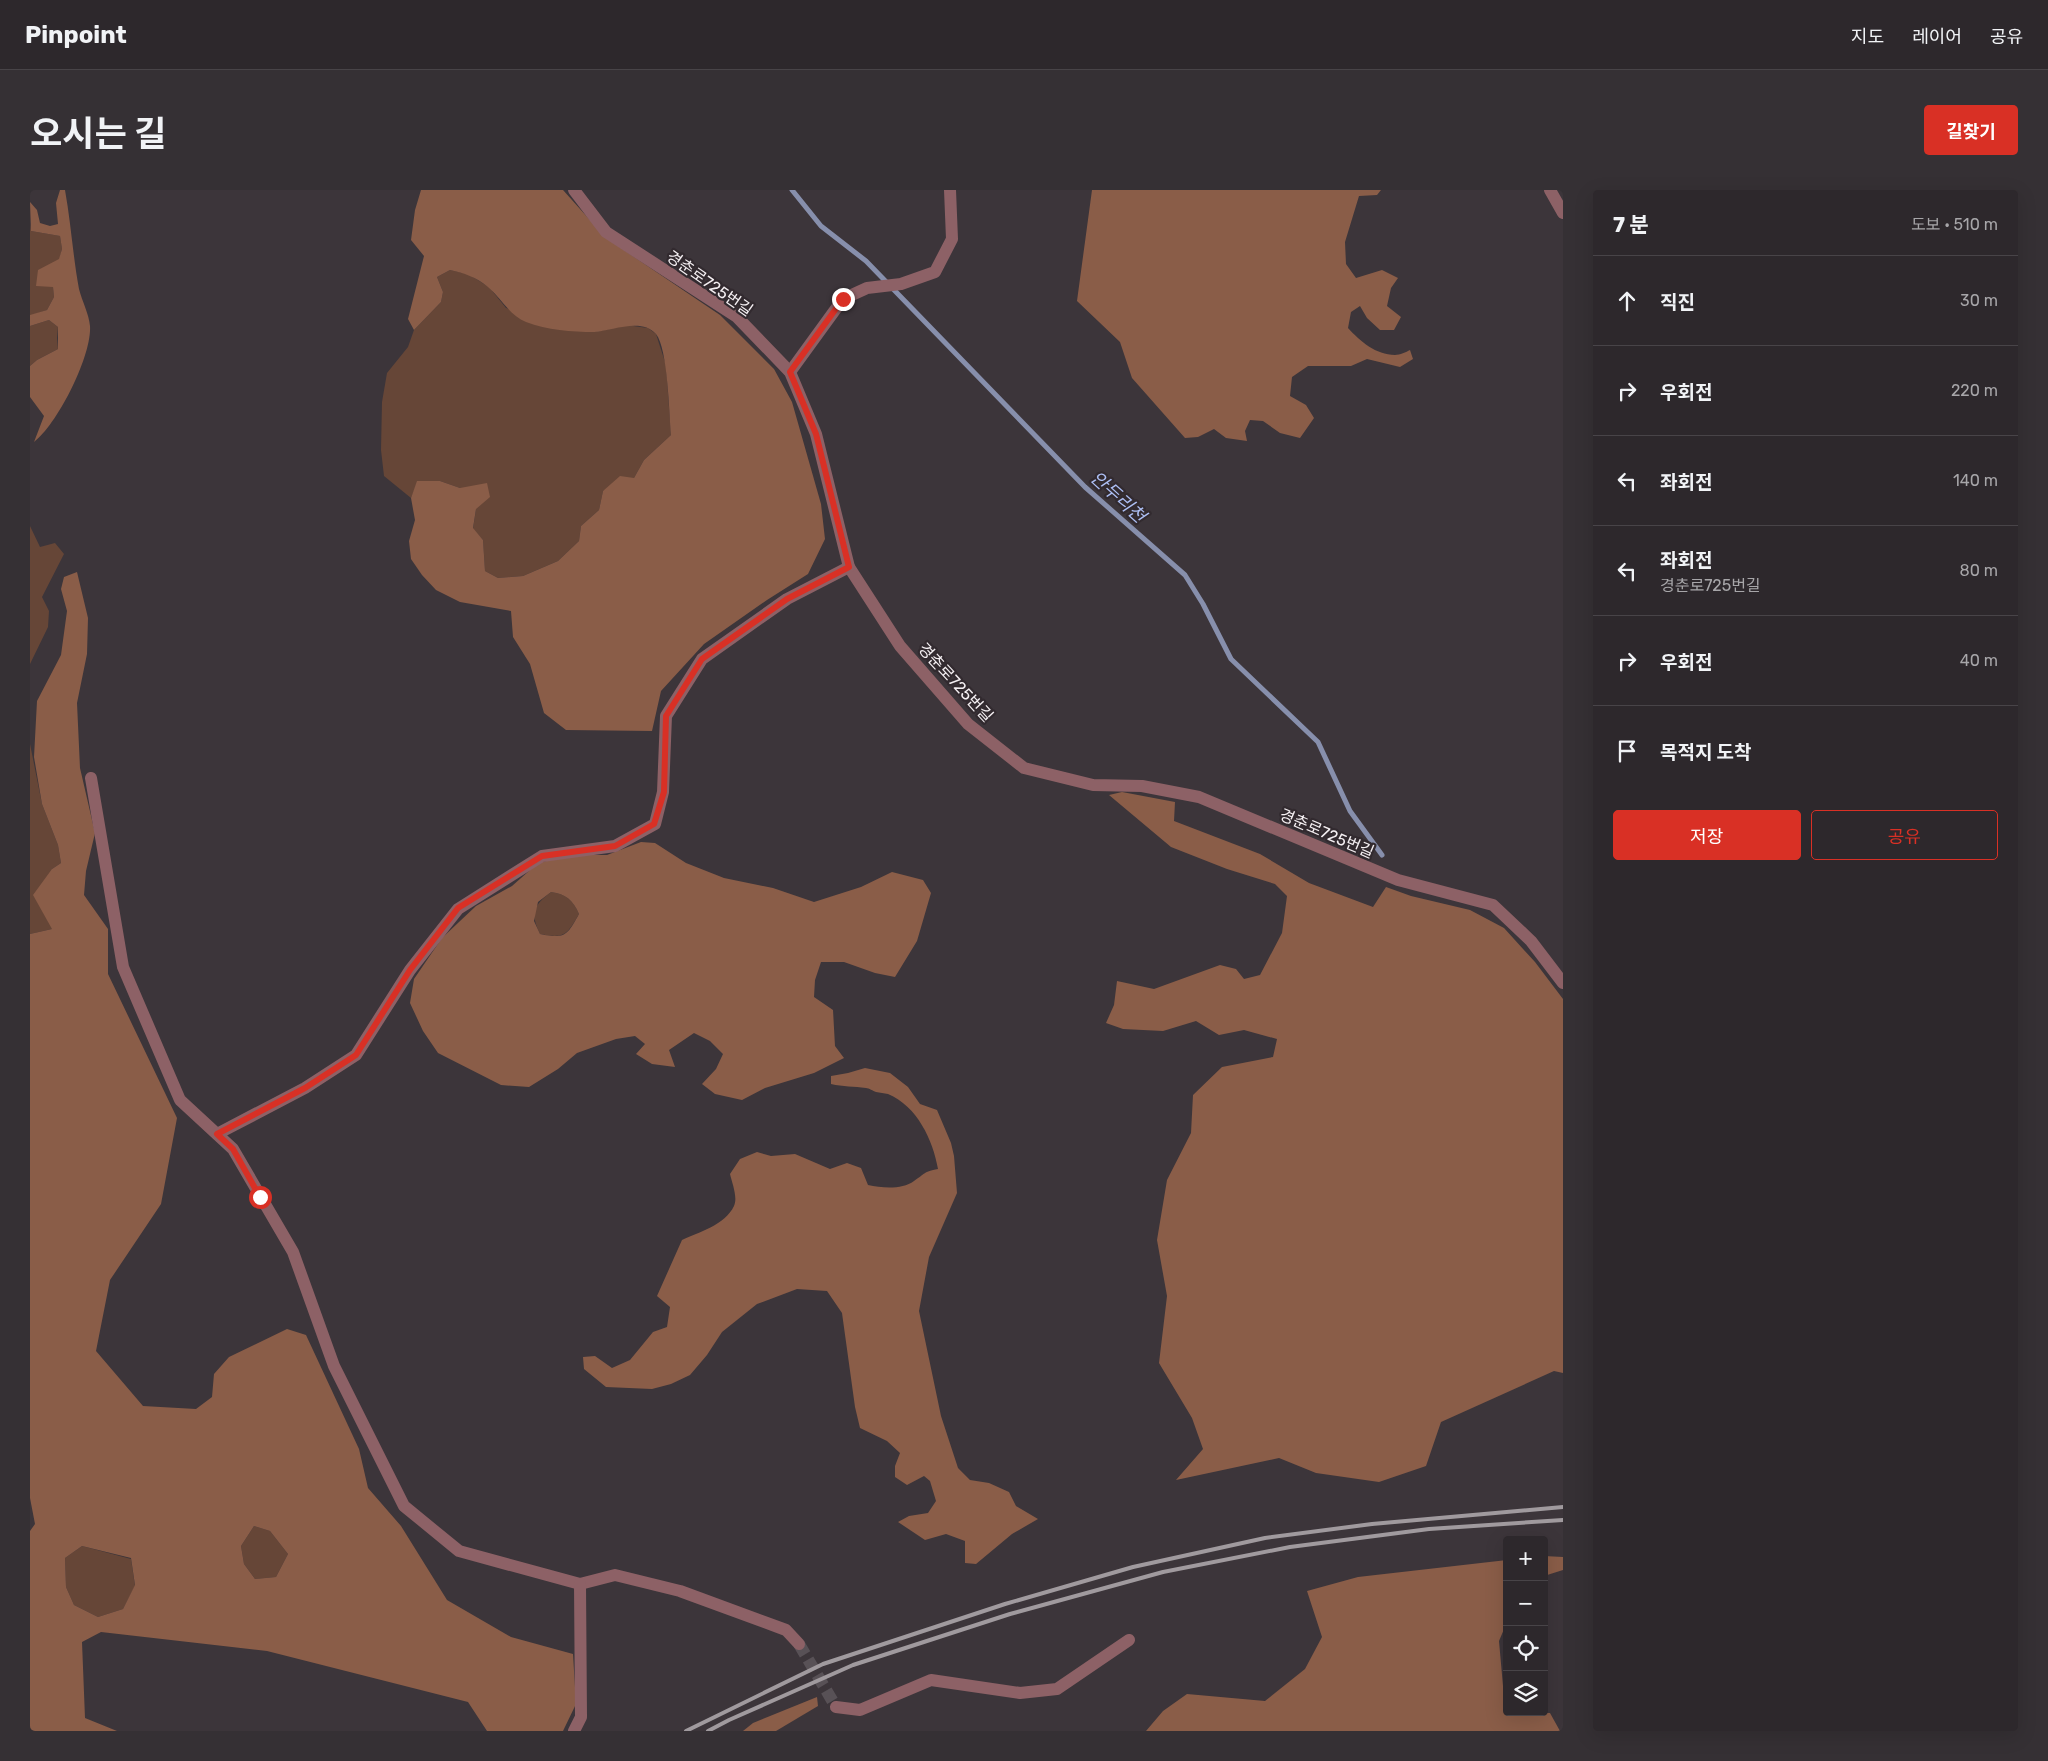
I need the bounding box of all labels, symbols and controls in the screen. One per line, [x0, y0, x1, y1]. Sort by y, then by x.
text: Pinpoint [25, 21, 127, 49]
text: 지도 [1851, 26, 1884, 48]
text: 레이어 [1912, 26, 1962, 48]
text: 공유 [1990, 26, 2023, 48]
button: 길찾기 [1924, 105, 2018, 155]
text: 오시는 길 [30, 113, 166, 155]
text: 7 분 [1613, 212, 1649, 237]
text: 도보 · 510 m [1911, 215, 1998, 234]
street label: 경춘로725번길 [663, 247, 756, 320]
icon: ahead [1613, 287, 1641, 315]
route end [832, 288, 855, 311]
text: 직진 [1660, 291, 1695, 314]
text: 30 m [1960, 291, 1998, 310]
icon: right [1613, 377, 1641, 405]
text: 우회전 [1660, 381, 1712, 404]
text: 220 m [1951, 381, 1998, 400]
water label: 안두리천 [1086, 467, 1152, 529]
icon: left [1613, 467, 1641, 495]
text: 좌회전 [1660, 471, 1712, 494]
text: 140 m [1953, 471, 1998, 490]
text: 좌회전 [1660, 549, 1712, 572]
icon: left [1613, 557, 1641, 585]
text: 80 m [1960, 561, 1998, 580]
text: 경춘로725번길 [1660, 576, 1761, 595]
street label: 경춘로725번길 [914, 639, 997, 726]
icon: right [1613, 647, 1641, 675]
text: 우회전 [1660, 651, 1712, 674]
text: 40 m [1960, 651, 1998, 670]
icon: arrive [1613, 737, 1641, 765]
text: 목적지 도착 [1660, 741, 1751, 764]
street label: 경춘로725번길 [1277, 805, 1377, 862]
button: 저장 [1613, 810, 1801, 860]
button: 공유 [1811, 810, 1998, 860]
route start [249, 1186, 272, 1209]
map controls [1503, 1536, 1548, 1716]
button: + [1503, 1536, 1548, 1581]
button: − [1503, 1581, 1548, 1626]
button: locate [1503, 1626, 1548, 1671]
button: layers [1503, 1671, 1548, 1716]

